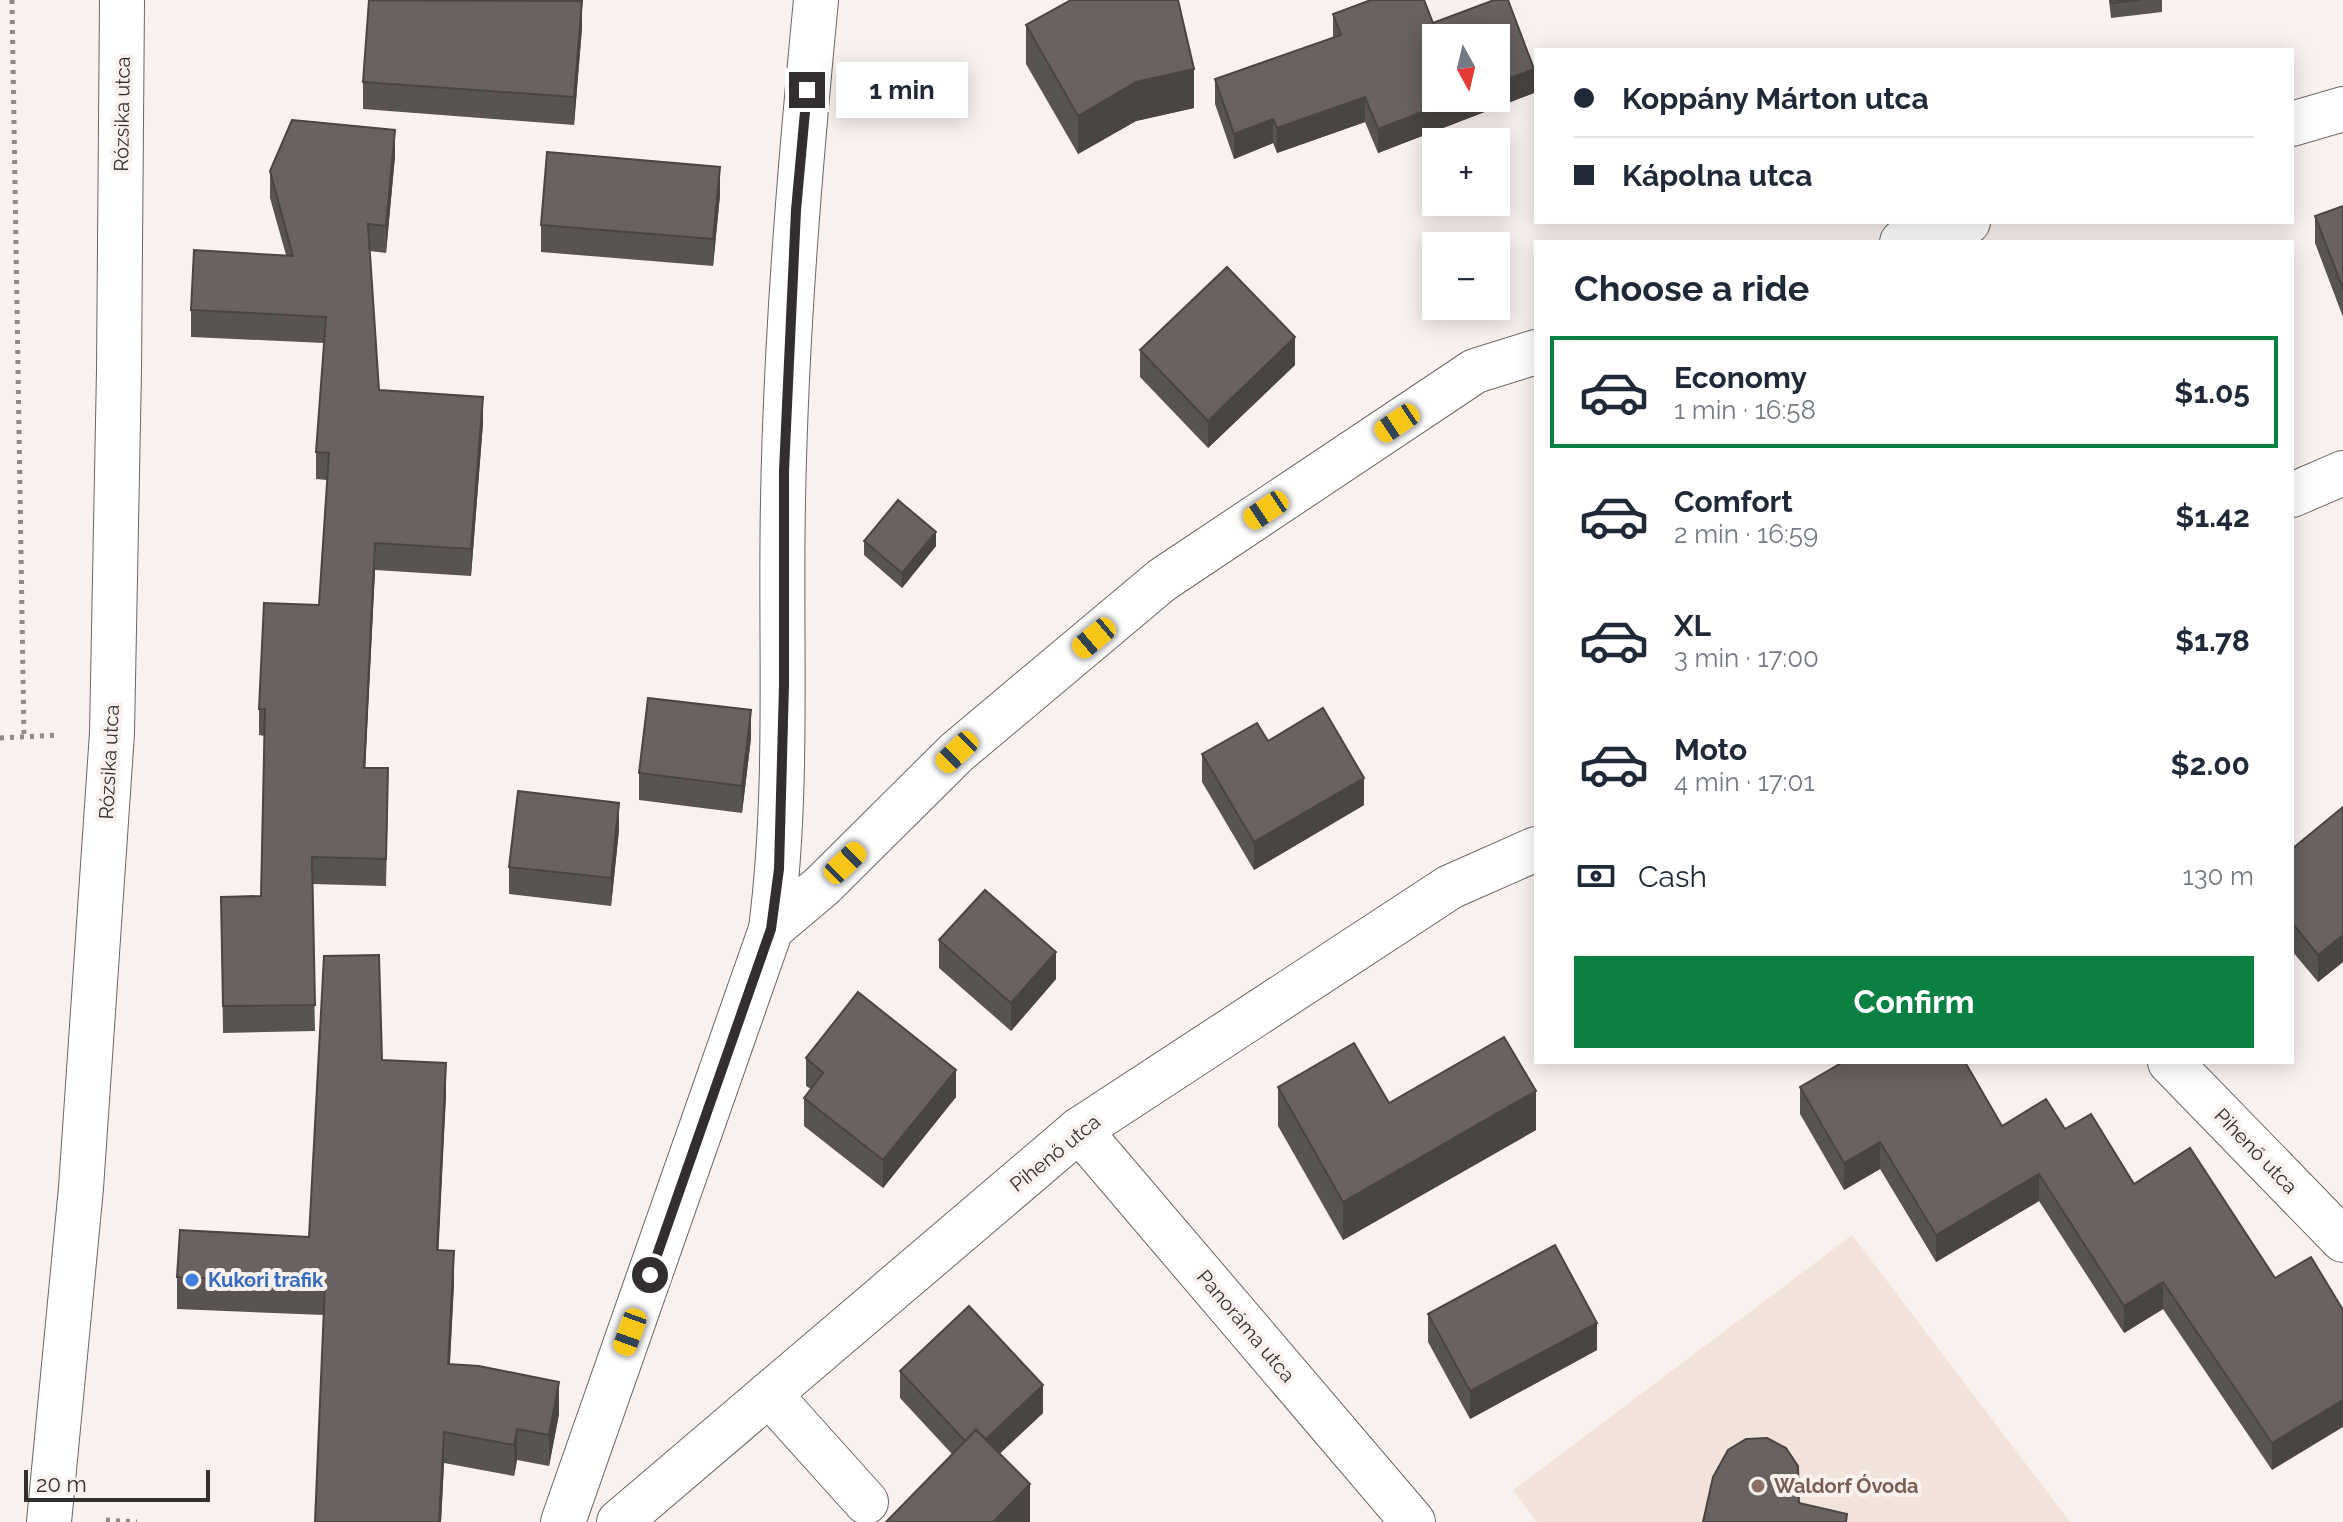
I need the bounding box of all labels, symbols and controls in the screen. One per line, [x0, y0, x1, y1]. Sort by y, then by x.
north arrow [1422, 24, 1510, 112]
map controls [1422, 24, 1510, 320]
street label: Rózsika utca [109, 56, 135, 172]
callout: 1 min [835, 62, 967, 118]
route end [789, 72, 825, 108]
text: 1 min [869, 75, 935, 105]
text: Koppány Márton utca [1622, 81, 1929, 116]
button: + [1422, 128, 1510, 216]
text: Kápolna utca [1622, 158, 1812, 193]
button: − [1422, 232, 1510, 320]
text: Choose a ride [1574, 267, 1809, 309]
icon: car [1578, 356, 1650, 428]
text: Economy [1674, 360, 1807, 395]
text: $1.05 [2174, 375, 2250, 410]
text: 1 min · 16:58 [1674, 395, 1816, 425]
car [1370, 400, 1424, 446]
icon: car [1578, 480, 1650, 552]
text: Comfort [1674, 484, 1793, 519]
car [1239, 487, 1293, 533]
text: $1.42 [2175, 499, 2250, 534]
text: 2 min · 16:59 [1674, 519, 1818, 549]
icon: car [1578, 604, 1650, 676]
text: XL [1674, 608, 1711, 643]
car [1068, 613, 1120, 663]
text: $1.78 [2175, 623, 2250, 658]
text: 3 min · 17:00 [1674, 643, 1819, 673]
street label: Rózsika utca [94, 704, 124, 820]
car [931, 727, 983, 777]
icon: car [1578, 728, 1650, 800]
text: Moto [1674, 732, 1747, 767]
text: $2.00 [2170, 747, 2250, 782]
text: 4 min · 17:01 [1674, 767, 1815, 797]
car [819, 838, 871, 888]
icon: cash [1574, 854, 1618, 898]
text: Cash [1638, 859, 1707, 894]
text: 130 m [2183, 861, 2254, 891]
button: Confirm [1574, 956, 2254, 1048]
street label: Pihenő utca [2209, 1103, 2303, 1199]
street label: Pihenő utca [1005, 1109, 1105, 1197]
route start [632, 1257, 668, 1293]
street label: Panoráma utca [1192, 1265, 1300, 1387]
place label: Kukori trafik [208, 1268, 324, 1292]
marker: Kukori trafik [183, 1271, 201, 1289]
car [611, 1305, 649, 1359]
scale bar [24, 1466, 210, 1502]
text: 20 m [36, 1471, 87, 1497]
place label: Waldorf Óvoda [1774, 1474, 1919, 1498]
marker: Waldorf Óvoda [1749, 1477, 1767, 1495]

